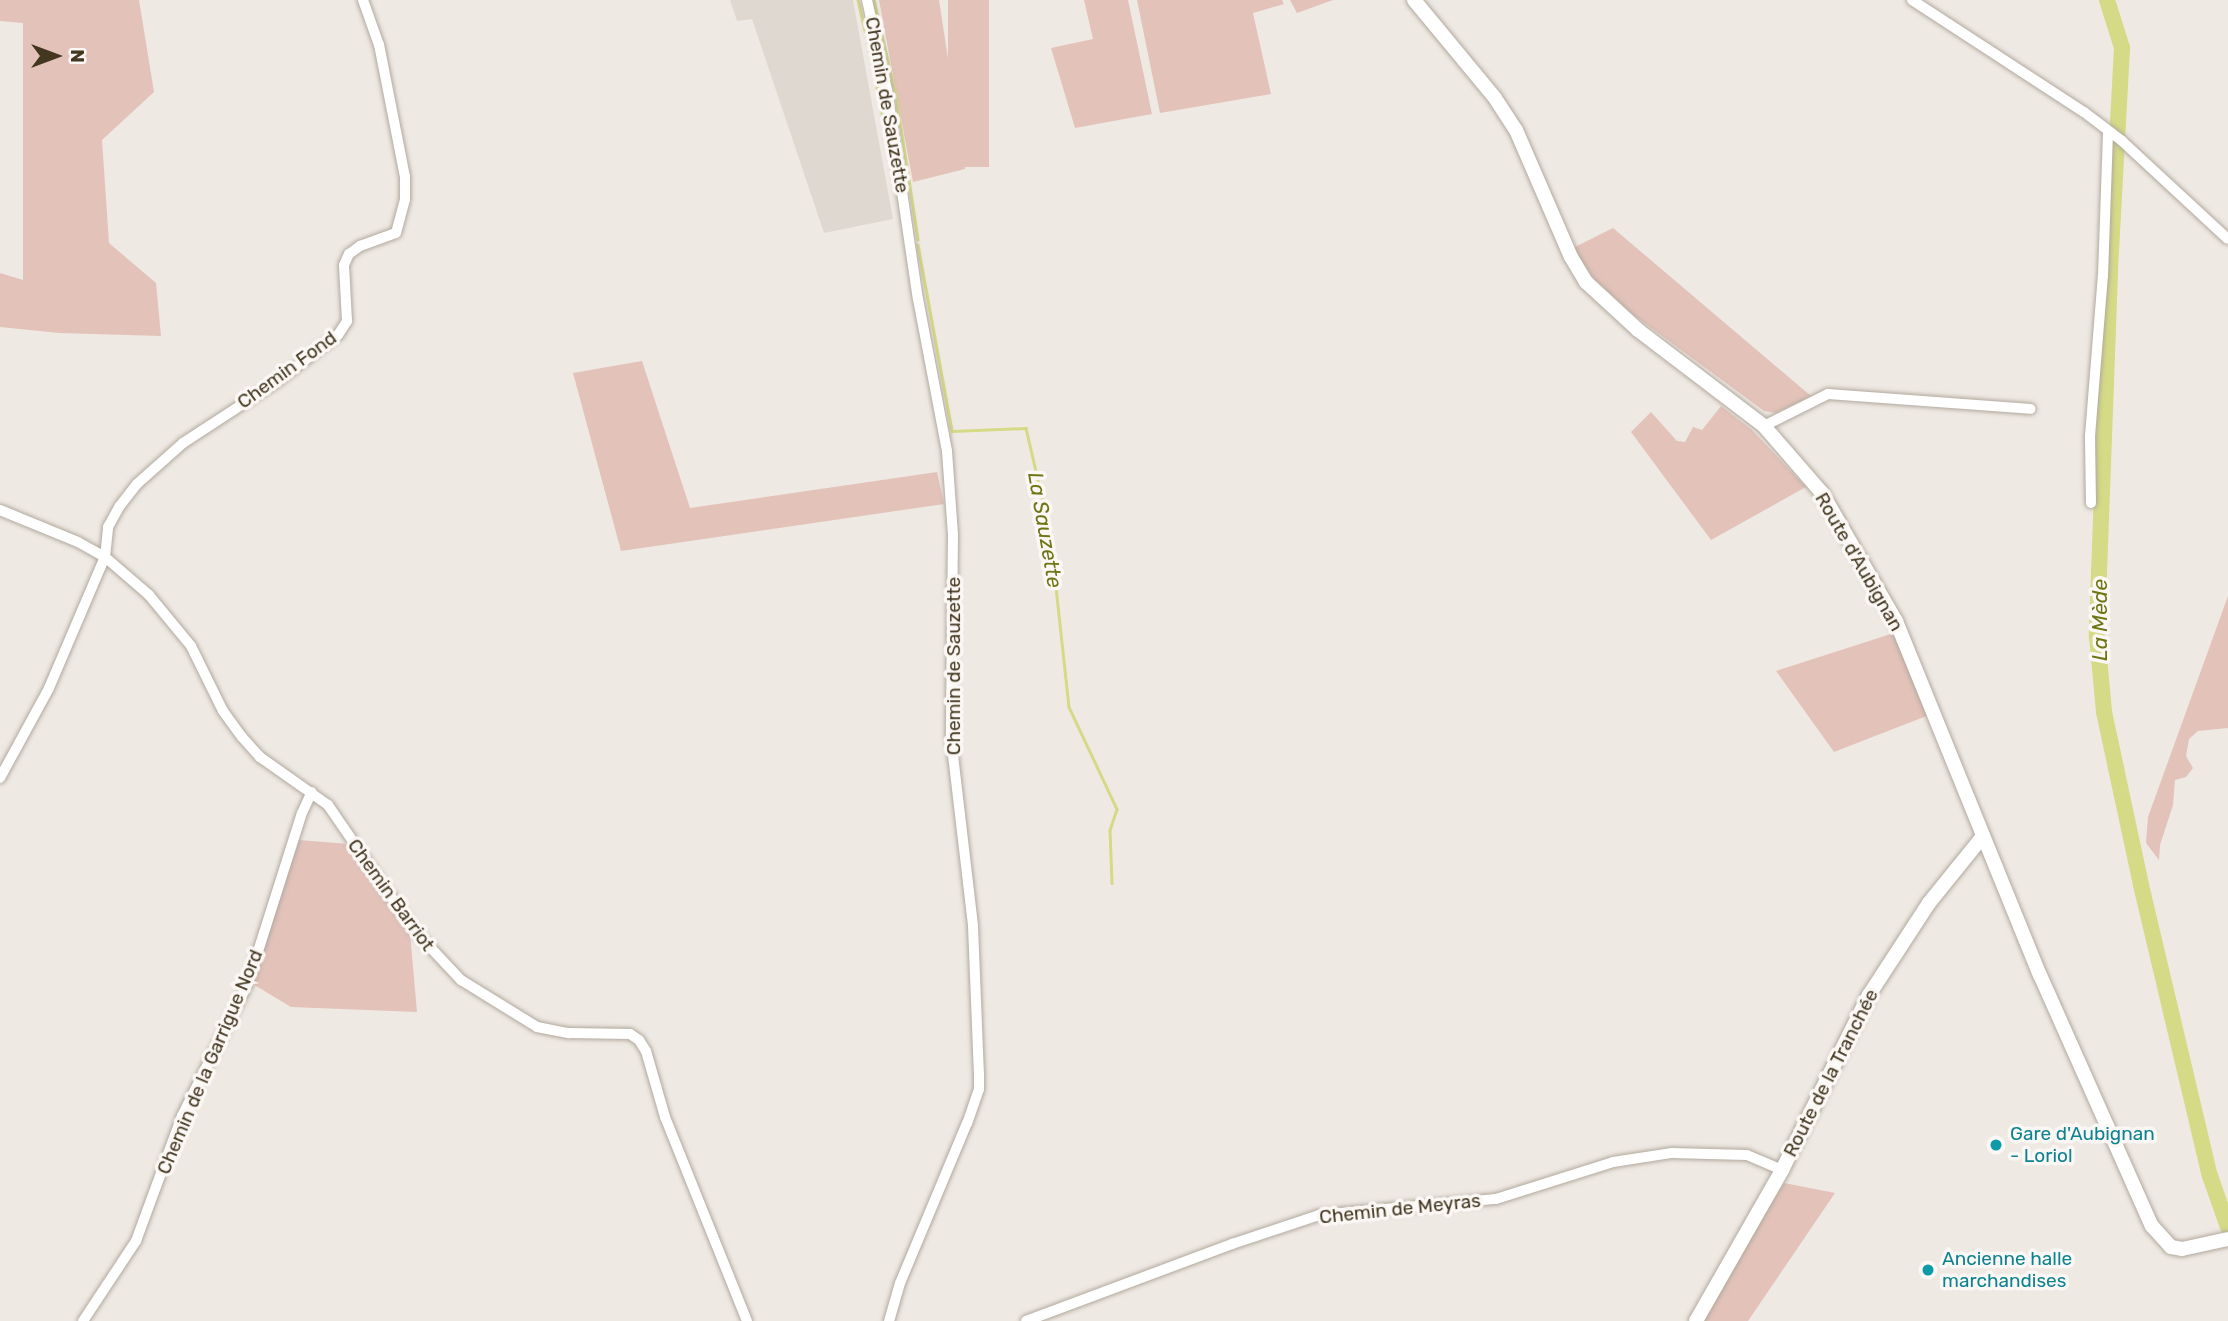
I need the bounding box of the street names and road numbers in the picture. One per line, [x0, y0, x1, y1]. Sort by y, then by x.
street label: Chemin de Sauzette [860, 15, 914, 195]
street label: Chemin Fond [233, 326, 341, 414]
street label: Route d'Aubignan [1810, 489, 1908, 635]
street label: Chemin de Sauzette [943, 577, 965, 755]
street label: Chemin Barriot [343, 835, 439, 955]
street label: Chemin de la Garrigue Nord [152, 946, 268, 1178]
street label: Route de la Tranchée [1779, 985, 1883, 1161]
street label: Chemin de Meyras [1318, 1189, 1482, 1229]

